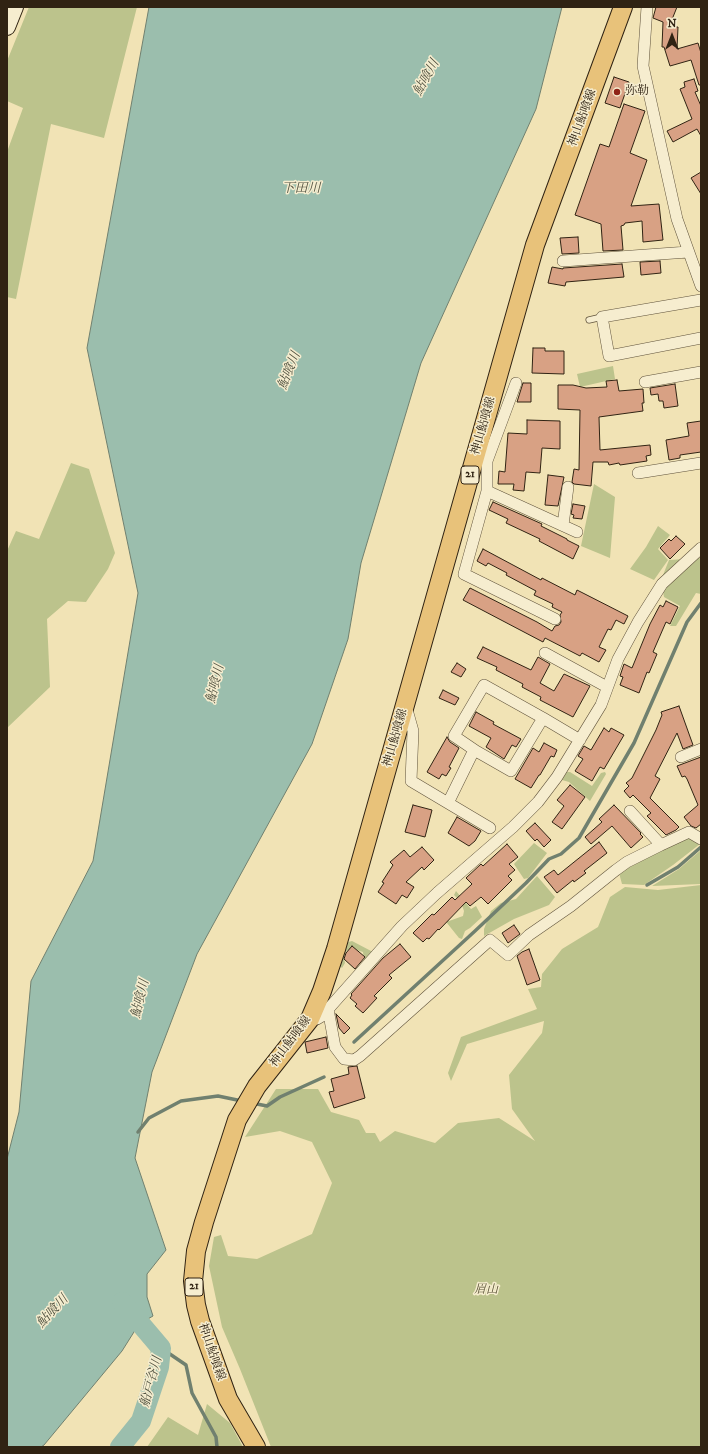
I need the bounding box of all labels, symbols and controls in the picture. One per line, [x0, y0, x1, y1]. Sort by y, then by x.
north arrow [652, 16, 692, 56]
text: N [667, 17, 677, 31]
water label: 鮎喰川 [411, 57, 443, 99]
place label: 弥勒 [625, 85, 649, 99]
street label: 神山鮎喰線 [566, 87, 600, 149]
marker: 弥勒 [612, 87, 622, 97]
water label: 下田川 [282, 181, 320, 197]
water label: 鮎喰川 [275, 350, 305, 392]
street label: 神山鮎喰線 [469, 395, 499, 457]
road number: 21 [461, 466, 479, 484]
water label: 鮎喰川 [204, 663, 228, 705]
street label: 神山鮎喰線 [381, 707, 411, 769]
water label: 鮎喰川 [129, 978, 153, 1020]
street label: 神山鮎喰線 [267, 1014, 315, 1070]
road number: 21 [185, 1278, 203, 1296]
park label: 眉山 [474, 1284, 498, 1298]
water label: 鮎喰川 [34, 1292, 72, 1332]
street label: 神山鮎喰線 [194, 1321, 228, 1383]
water label: 船戸谷川 [138, 1355, 166, 1409]

